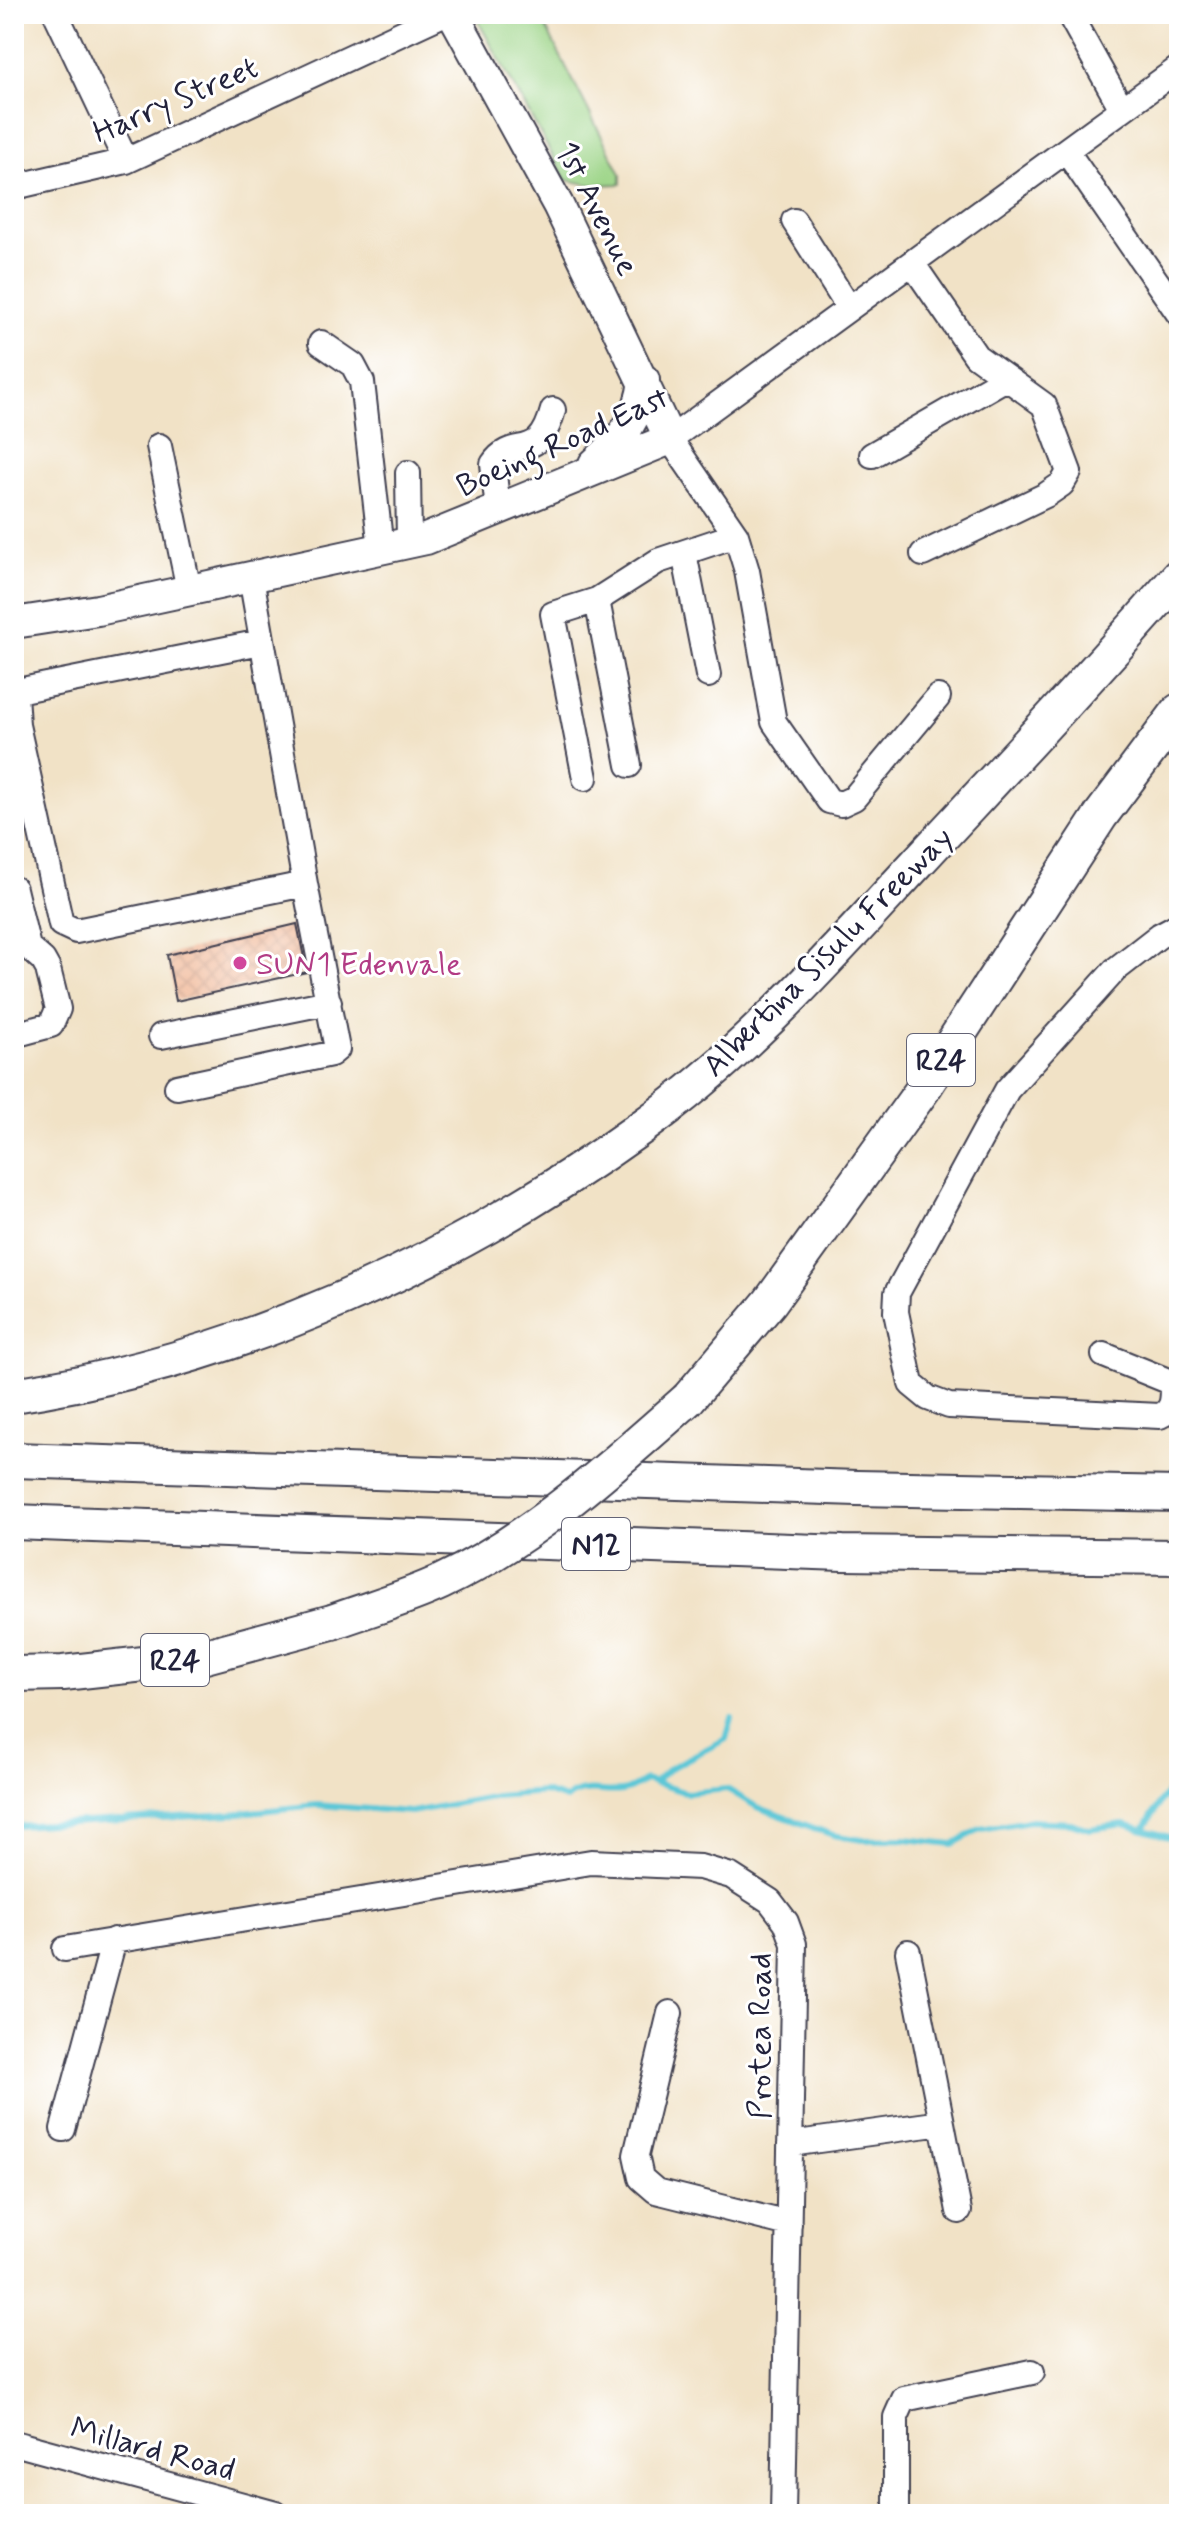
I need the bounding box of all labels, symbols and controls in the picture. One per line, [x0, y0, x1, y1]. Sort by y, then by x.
street label: Harry Street [87, 47, 265, 154]
street label: 1st Avenue [545, 135, 648, 283]
street label: Boeing Road East [450, 377, 676, 511]
street label: Albertina Sisulu Freeway [694, 818, 963, 1087]
place label: SUN1 Edenvale [256, 944, 462, 986]
marker: SUN1 Edenvale [231, 954, 249, 972]
road number: R24 [907, 1034, 975, 1086]
road number: N12 [562, 1518, 630, 1570]
road number: R24 [141, 1634, 209, 1686]
street label: Protea Road [740, 1953, 782, 2119]
street label: Millard Road [66, 2408, 239, 2492]

